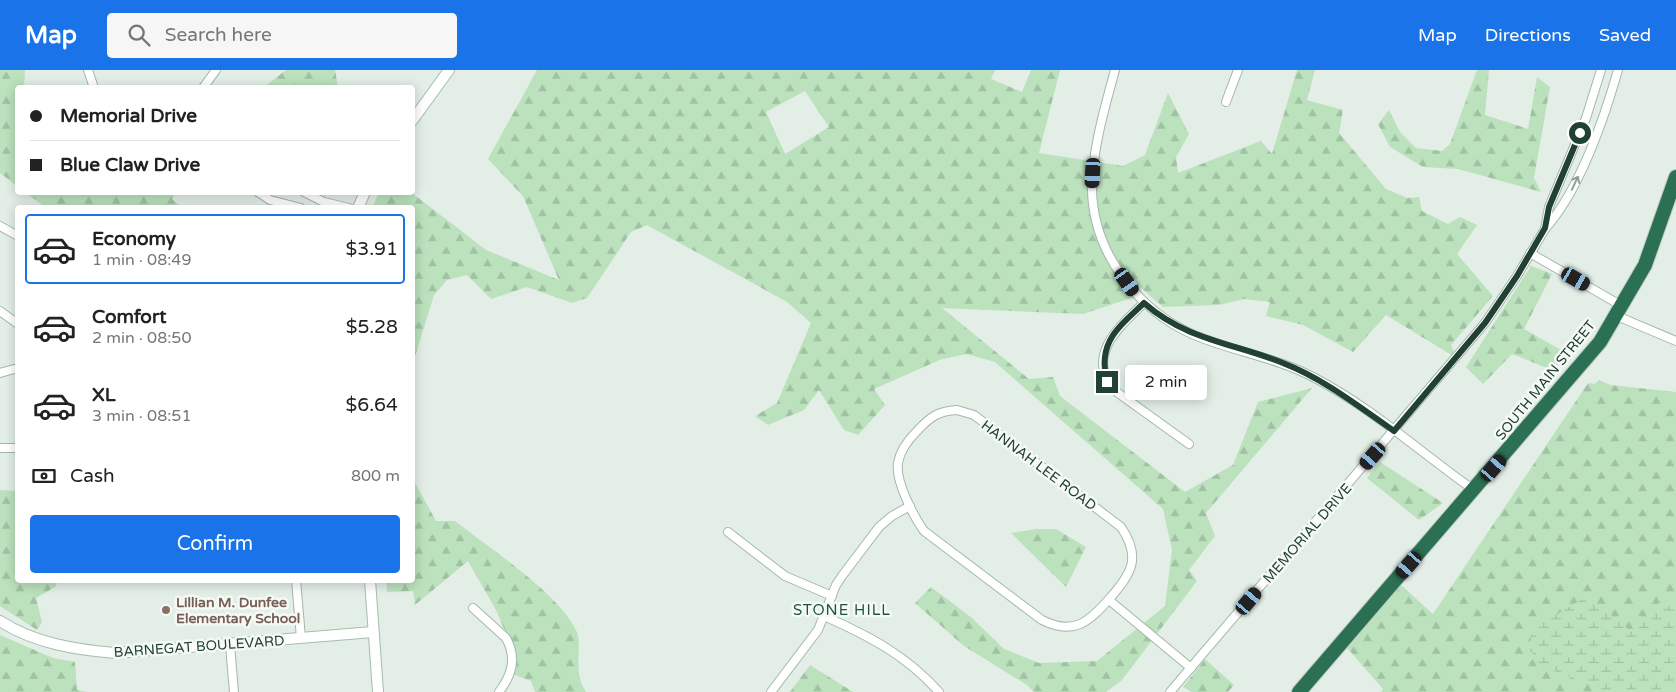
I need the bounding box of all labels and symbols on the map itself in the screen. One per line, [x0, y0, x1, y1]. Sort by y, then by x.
route start [1569, 122, 1591, 144]
car [1084, 158, 1101, 188]
one-way arrow [1570, 176, 1580, 191]
car [1112, 265, 1141, 299]
car [1559, 265, 1592, 293]
street label: SOUTH MAIN STREET [1492, 317, 1599, 444]
callout: 2 min [1124, 364, 1207, 400]
route end [1096, 371, 1118, 393]
street label: HANNAH LEE ROAD [978, 417, 1100, 514]
car [1357, 440, 1388, 472]
car [1478, 452, 1509, 484]
street label: MEMORIAL DRIVE [1259, 480, 1355, 587]
car [1393, 549, 1424, 581]
car [1233, 585, 1264, 617]
place label: Lillian M. Dunfee Elementary School [176, 594, 300, 627]
district label: STONE HILL [793, 601, 891, 619]
marker: Lillian M. Dunfee Elementary School [160, 604, 172, 616]
street label: BARNEGAT BOULEVARD [113, 632, 285, 661]

